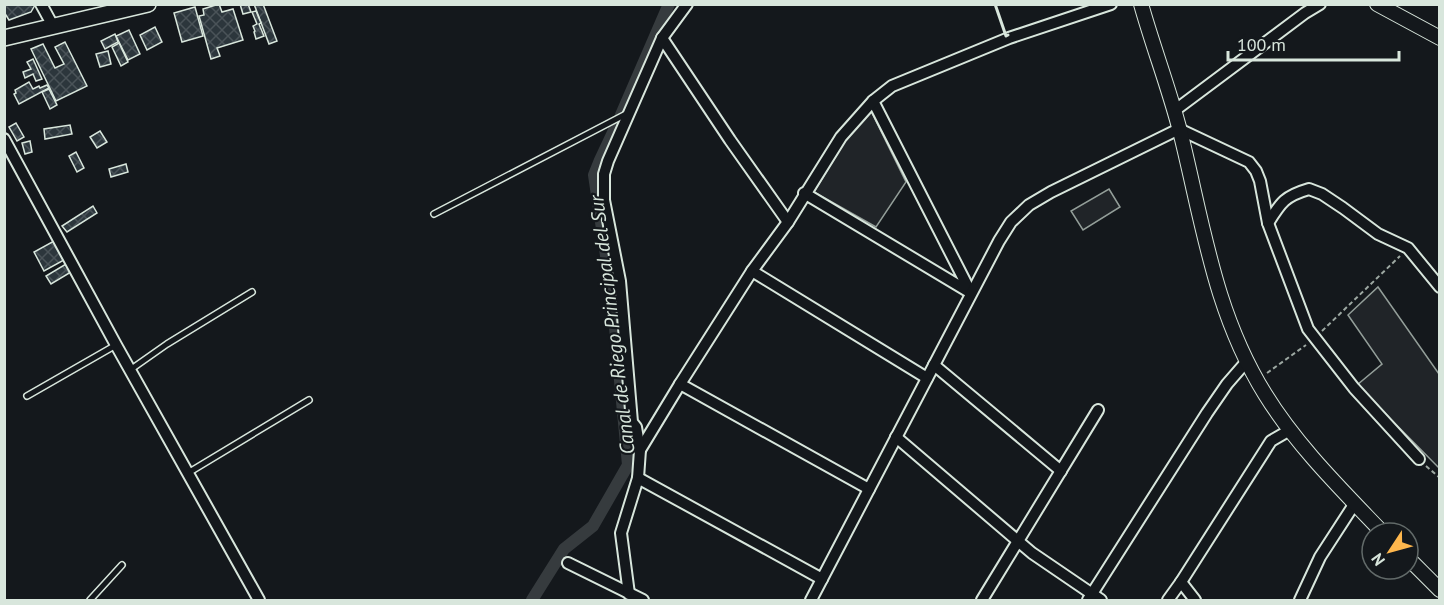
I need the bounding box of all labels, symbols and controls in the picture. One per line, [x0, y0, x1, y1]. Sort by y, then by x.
scale bar [1228, 24, 1399, 62]
text: 100 m [1237, 33, 1286, 56]
water label: Canal de Riego Principal del Sur [583, 193, 641, 456]
north arrow [1360, 521, 1420, 581]
text: N [1367, 550, 1389, 570]

